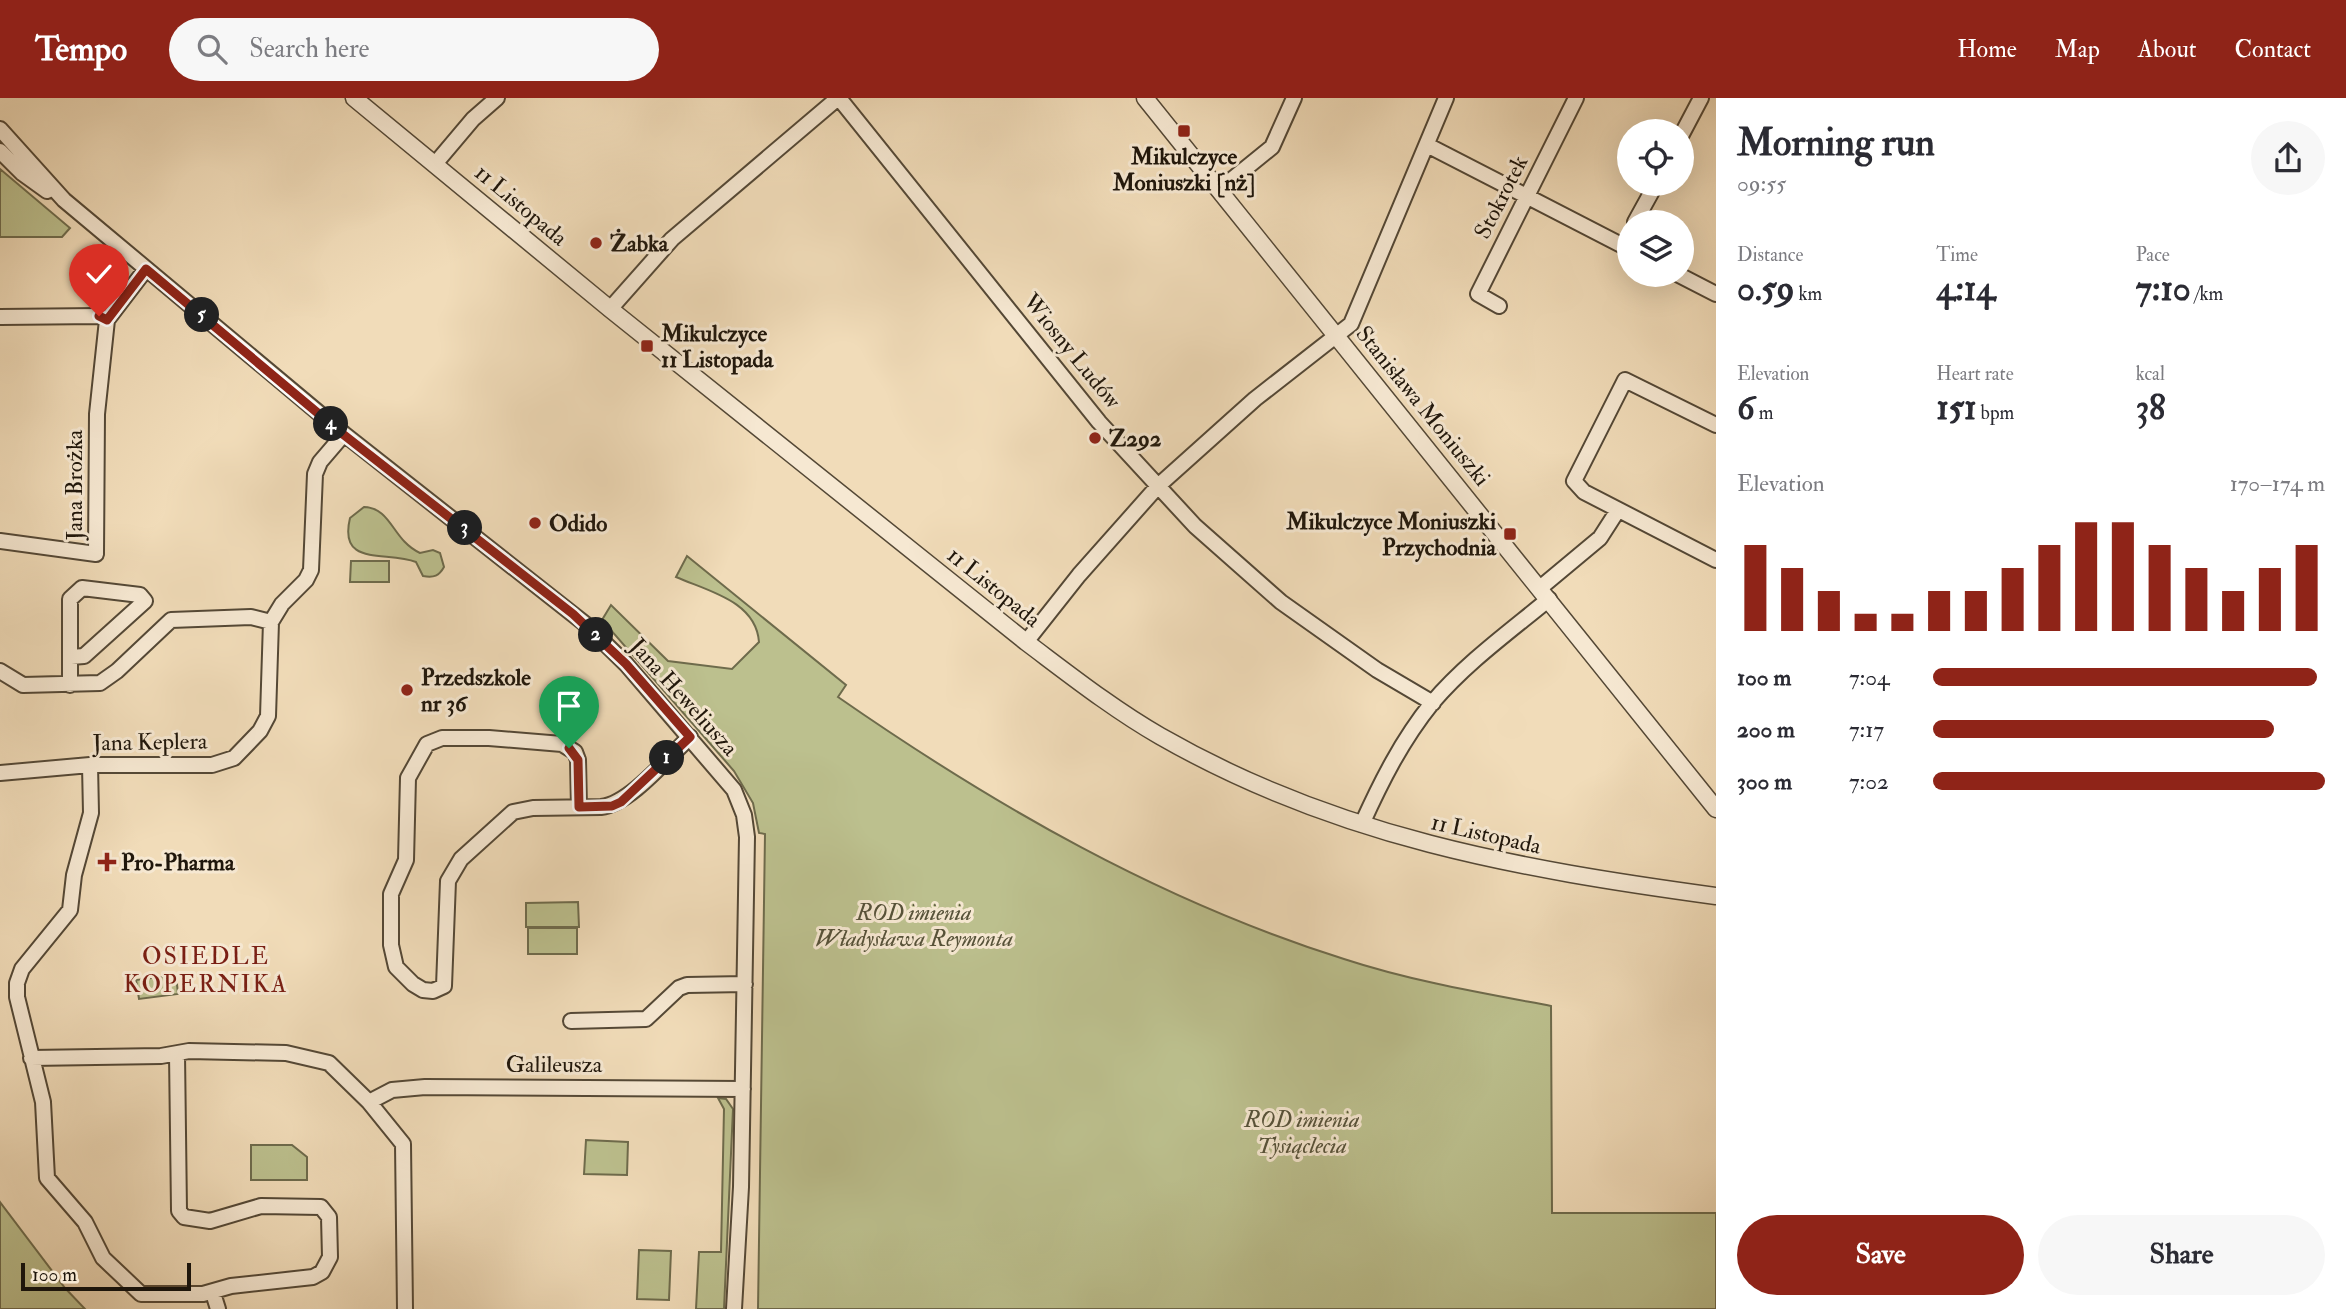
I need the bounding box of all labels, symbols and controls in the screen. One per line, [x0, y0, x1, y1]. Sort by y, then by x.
search box [169, 18, 659, 81]
text: Tempo [35, 29, 127, 70]
icon: search [193, 30, 231, 68]
text: Search here [249, 33, 369, 65]
text: Home [1957, 34, 2017, 65]
text: Map [2055, 34, 2100, 65]
text: About [2138, 34, 2197, 65]
text: Contact [2235, 34, 2311, 65]
map controls [1617, 119, 1694, 287]
button: locate [1617, 119, 1694, 196]
text: Morning run [1737, 119, 1935, 167]
button: share [2251, 121, 2325, 195]
marker: Mikulczyce Moniuszki [nż] [1176, 123, 1192, 139]
place label: Mikulczyce Moniuszki [nż] [1112, 142, 1255, 198]
street label: Stokrotek [1468, 150, 1534, 244]
street label: 11 Listopada [468, 158, 574, 253]
text: 09:55 [1737, 169, 1786, 198]
button: layers [1617, 210, 1694, 287]
place label: Żabka [610, 228, 670, 258]
marker: Żabka [588, 235, 604, 251]
text: Distance [1737, 243, 1803, 267]
text: Time [1936, 243, 1978, 267]
text: Pace [2136, 243, 2170, 267]
pin [69, 244, 129, 316]
icon: check [80, 255, 118, 293]
text: 0.59 [1737, 267, 1795, 311]
text: 4:14 [1936, 267, 1995, 311]
text: 7:10 [2136, 267, 2191, 311]
text: km [1795, 282, 1822, 306]
text: /km [2191, 282, 2223, 306]
street label: Wiosny Ludów [1016, 287, 1128, 415]
pin: 5 [184, 298, 220, 332]
text: 5 [197, 302, 206, 326]
place label: Mikulczyce 11 Listopada [660, 319, 775, 375]
street label: Stanisława Moniuszki [1349, 320, 1497, 492]
marker: Mikulczyce 11 Listopada [639, 338, 655, 354]
text: Elevation [1737, 362, 1809, 386]
text: Heart rate [1936, 362, 2014, 386]
text: kcal [2136, 362, 2165, 386]
text: 6 [1737, 386, 1755, 430]
text: 151 [1936, 386, 1977, 430]
text: 38 [2136, 386, 2166, 430]
text: m [1755, 401, 1773, 425]
text: bpm [1977, 401, 2014, 425]
pin: 4 [314, 406, 348, 442]
text: 4 [325, 411, 336, 435]
place label: Z292 [1109, 424, 1162, 453]
street label: Jana Brożka [60, 429, 89, 541]
marker: Z292 [1087, 430, 1103, 446]
text: Elevation [1737, 469, 1825, 498]
text: 170–174 m [2230, 469, 2325, 498]
place label: Mikulczyce Moniuszki Przychodnia [1285, 507, 1498, 563]
place label: Odido [549, 509, 607, 538]
pin: 3 [448, 510, 482, 546]
text: 3 [461, 515, 468, 539]
marker: Odido [527, 515, 543, 531]
marker: Mikulczyce Moniuszki Przychodnia [1502, 526, 1518, 542]
street label: 11 Listopada [941, 540, 1047, 635]
pin: 2 [578, 618, 614, 652]
text: 2 [591, 622, 600, 646]
street label: Jana Heweliusza [623, 631, 745, 762]
place label: Przedszkole nr 36 [421, 663, 531, 718]
text: 100 m [1737, 663, 1791, 692]
text: 7:04 [1849, 663, 1889, 692]
pin [539, 676, 599, 748]
marker: Przedszkole nr 36 [399, 682, 415, 698]
icon: arrive [550, 687, 588, 725]
text: 200 m [1737, 715, 1795, 744]
text: 7:17 [1849, 715, 1884, 744]
street label: Jana Keplera [91, 726, 208, 759]
pin: 1 [650, 740, 684, 776]
text: 1 [663, 745, 670, 769]
text: 300 m [1737, 767, 1792, 796]
text: 7:02 [1849, 767, 1889, 796]
street label: 11 Listopada [1428, 807, 1544, 862]
place label: Pro-Pharma [121, 848, 236, 877]
marker: Pro-Pharma [99, 854, 115, 870]
park label: ROD imienia Władysława Reymonta [815, 898, 1014, 953]
district label: OSIEDLE KOPERNIKA [123, 941, 289, 1000]
street label: Galileusza [506, 1050, 603, 1079]
park label: ROD imienia Tysiąclecia [1243, 1105, 1360, 1160]
button: Save [1737, 1215, 2024, 1295]
button: Share [2038, 1215, 2325, 1295]
scale bar [21, 1260, 191, 1292]
text: 100 m [32, 1263, 77, 1287]

